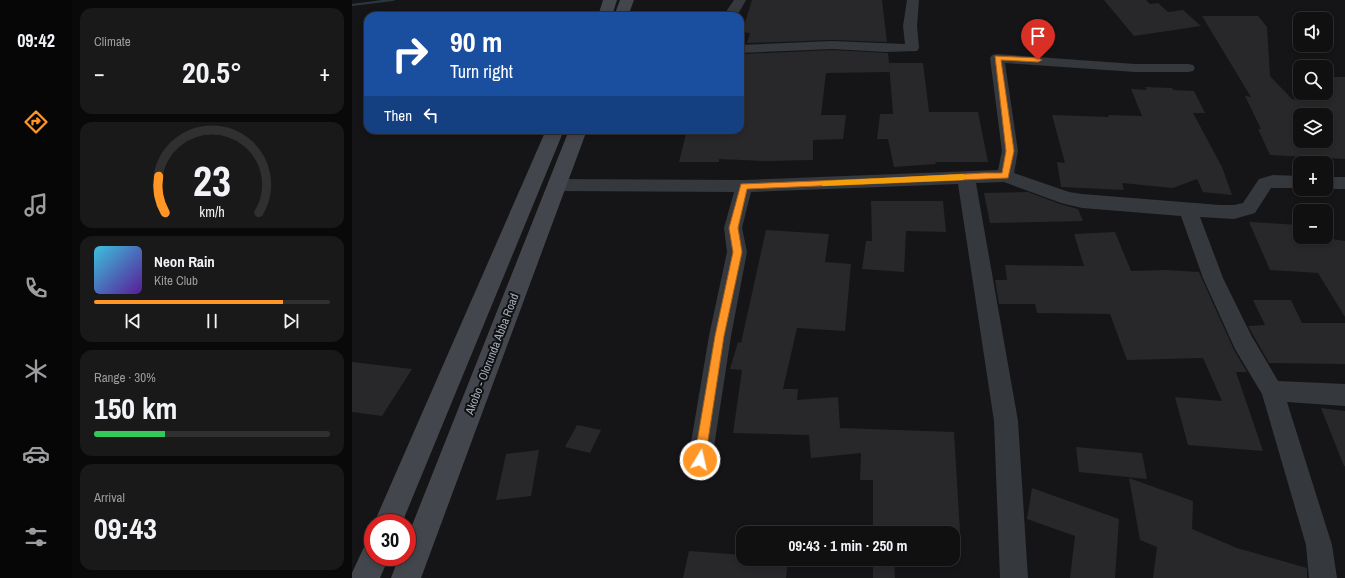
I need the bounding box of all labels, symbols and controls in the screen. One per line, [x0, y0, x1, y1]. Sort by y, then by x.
map controls [1293, 12, 1333, 244]
button: sound [1293, 12, 1333, 52]
pin [1021, 19, 1055, 60]
text: 90 m [450, 23, 502, 61]
icon: arrive [1027, 25, 1049, 47]
text: 09:42 [17, 28, 55, 53]
icon: right [384, 28, 436, 80]
text: Climate [94, 33, 131, 50]
text: 20.5° [182, 52, 242, 92]
text: − [94, 58, 105, 88]
text: + [319, 58, 330, 88]
text: Turn right [450, 59, 513, 84]
button: search [1293, 60, 1333, 100]
icon: left [420, 104, 442, 126]
text: Then [384, 105, 412, 126]
icon: directions [22, 108, 50, 136]
button: layers [1293, 108, 1333, 148]
text: 23 [193, 153, 231, 209]
button: + [1293, 156, 1333, 196]
icon: music [22, 191, 50, 219]
text: km/h [199, 202, 225, 221]
button: − [1293, 204, 1333, 244]
text: Neon Rain [154, 251, 215, 272]
text: Kite Club [154, 272, 198, 289]
icon: phone [22, 274, 50, 302]
street label: Akobo - Olorunda Abba Road [461, 291, 523, 418]
icon: previous [122, 310, 144, 332]
icon: pause [201, 310, 223, 332]
icon: next [280, 310, 302, 332]
icon: climate [22, 357, 50, 385]
text: Range · 30% [94, 369, 156, 386]
text: 150 km [94, 388, 177, 428]
position arrow [679, 439, 721, 481]
icon: car [22, 440, 50, 468]
text: Arrival [94, 489, 125, 506]
text: 09:43 [94, 508, 157, 548]
speed limit sign: 30 [364, 514, 416, 566]
icon: filters [22, 523, 50, 551]
text: 09:43 · 1 min · 250 m [789, 535, 907, 556]

